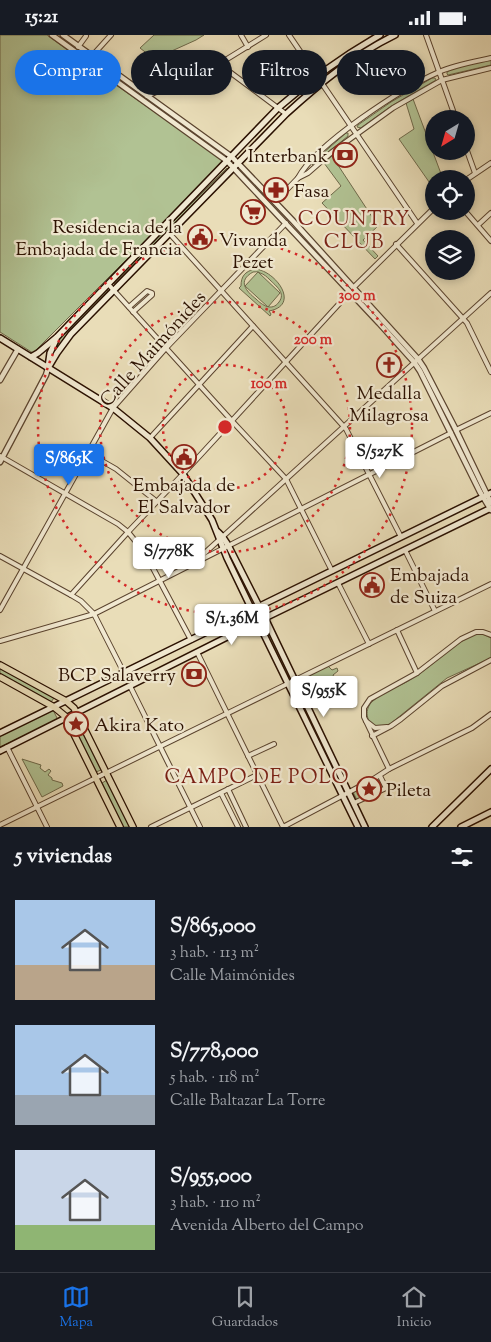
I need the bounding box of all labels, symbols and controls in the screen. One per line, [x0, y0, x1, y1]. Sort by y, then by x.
text: 15:21 [25, 4, 58, 31]
chip: Comprar [15, 50, 121, 95]
chip: Alquilar [131, 50, 232, 95]
chip: Filtros [242, 50, 327, 95]
chip: Nuevo [337, 50, 425, 95]
north arrow [425, 110, 475, 160]
map controls [425, 110, 475, 280]
bank icon: Interbank [332, 142, 358, 168]
place label: Interbank [248, 144, 329, 171]
button: locate [425, 170, 475, 220]
pharmacy icon: Fasa [263, 177, 289, 203]
place label: Fasa [294, 179, 329, 206]
supermarket icon: Vivanda Pezet [240, 199, 266, 225]
district label: COUNTRY CLUB [298, 206, 410, 258]
place label: Residencia de la Embajada de Francia [15, 215, 182, 264]
public building icon: Residencia de la Embajada de Francia [187, 224, 213, 250]
place label: Vivanda Pezet [219, 228, 288, 277]
button: layers [425, 230, 475, 280]
street label: Calle Maimónides [94, 286, 213, 414]
text: 300 m [338, 286, 376, 307]
text: 200 m [294, 330, 333, 351]
church icon: Medalla Milagrosa [376, 352, 402, 378]
text: 100 m [251, 374, 288, 395]
place label: Medalla Milagrosa [349, 381, 429, 430]
centre of rings [216, 418, 234, 436]
pin: S/527K [339, 437, 421, 479]
text: S/527K [356, 441, 404, 464]
pin: S/865K [28, 443, 110, 486]
public building icon: Embajada de El Salvador [171, 444, 197, 470]
text: S/865K [45, 448, 93, 471]
place label: Embajada de El Salvador [133, 473, 235, 522]
pin: S/778K [128, 537, 210, 579]
text: S/778K [144, 541, 194, 564]
place label: Embajada de Suiza [390, 563, 469, 612]
public building icon: Embajada de Suiza [359, 572, 385, 598]
pin: S/1.36M [186, 603, 278, 646]
text: S/1.36M [205, 608, 259, 631]
bank icon: BCP Salaverry [181, 661, 207, 687]
place label: BCP Salaverry [58, 663, 177, 690]
pin: S/955K [283, 675, 365, 718]
text: S/955K [301, 680, 347, 703]
place icon: Akira Kato [63, 711, 89, 737]
place label: Akira Kato [94, 713, 184, 740]
district label: CAMPO DE POLO [164, 764, 350, 793]
place icon: Pileta [356, 776, 382, 802]
place label: Pileta [386, 778, 431, 805]
text: 5 viviendas [15, 842, 112, 872]
icon: filters [448, 843, 476, 871]
text: S/865,000 [170, 912, 256, 942]
icon: home [55, 920, 115, 980]
text: 3 hab. · 113 m² [170, 942, 259, 965]
text: Calle Maimónides [170, 965, 295, 988]
text: S/778,000 [170, 1037, 259, 1067]
icon: home [55, 1045, 115, 1105]
text: 5 hab. · 118 m² [170, 1067, 260, 1090]
text: Calle Baltazar La Torre [170, 1090, 325, 1113]
text: S/955,000 [170, 1162, 252, 1192]
icon: home [55, 1170, 115, 1230]
text: 3 hab. · 110 m² [170, 1192, 261, 1215]
text: Avenida Alberto del Campo [170, 1215, 364, 1238]
tab: Mapa [59, 1283, 93, 1333]
tab: Guardados [212, 1283, 278, 1333]
tab: Inicio [397, 1283, 432, 1333]

